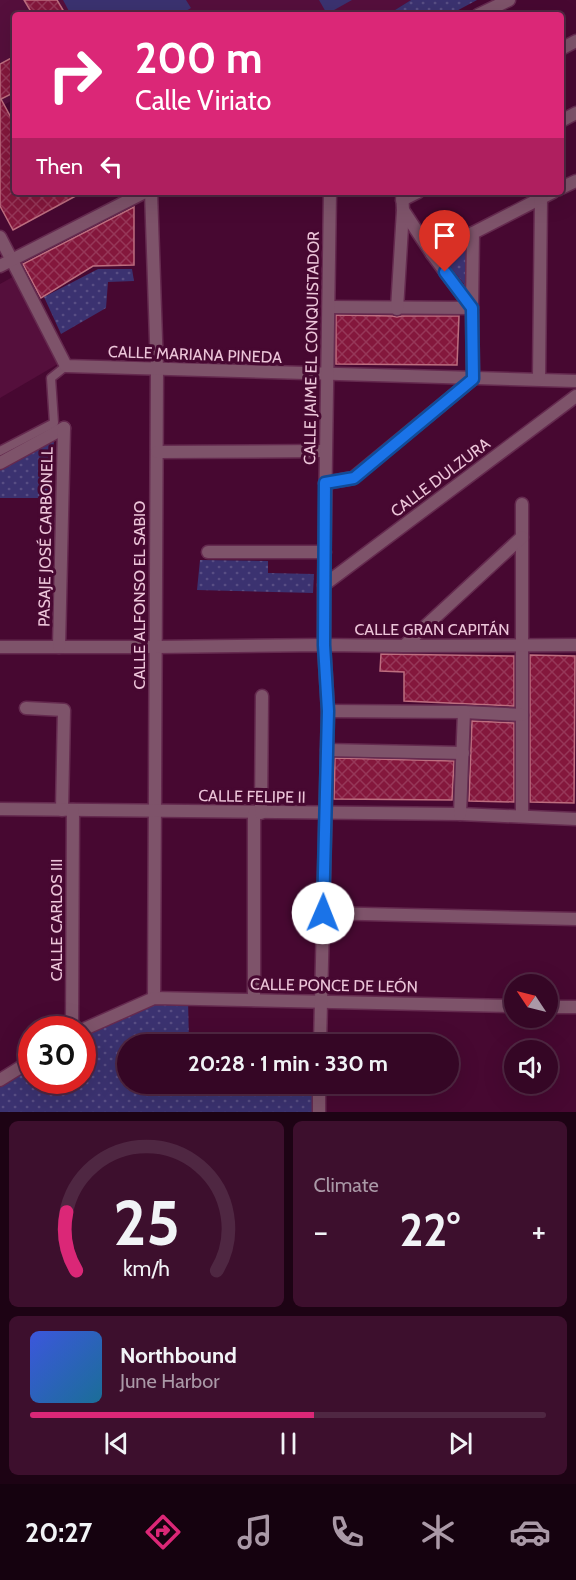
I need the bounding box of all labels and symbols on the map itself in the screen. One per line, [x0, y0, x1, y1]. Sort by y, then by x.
pin [419, 210, 470, 272]
street label: CALLE JAIME EL CONQUISTADOR [300, 231, 323, 465]
street label: CALLE MARIANA PINEDA [108, 342, 282, 367]
street label: CALLE DULZURA [387, 434, 494, 521]
street label: PASAJE JOSÉ CARBONELL [34, 447, 57, 627]
street label: CALLE ALFONSO EL SABIO [130, 501, 149, 689]
street label: CALLE GRAN CAPITÁN [354, 620, 510, 639]
street label: CALLE FELIPE II [198, 786, 306, 807]
street label: CALLE CARLOS III [47, 859, 66, 981]
position arrow [291, 881, 355, 945]
north arrow [504, 974, 558, 1028]
street label: CALLE PONCE DE LEÓN [250, 975, 418, 996]
speed limit sign: 30 [18, 1016, 96, 1094]

